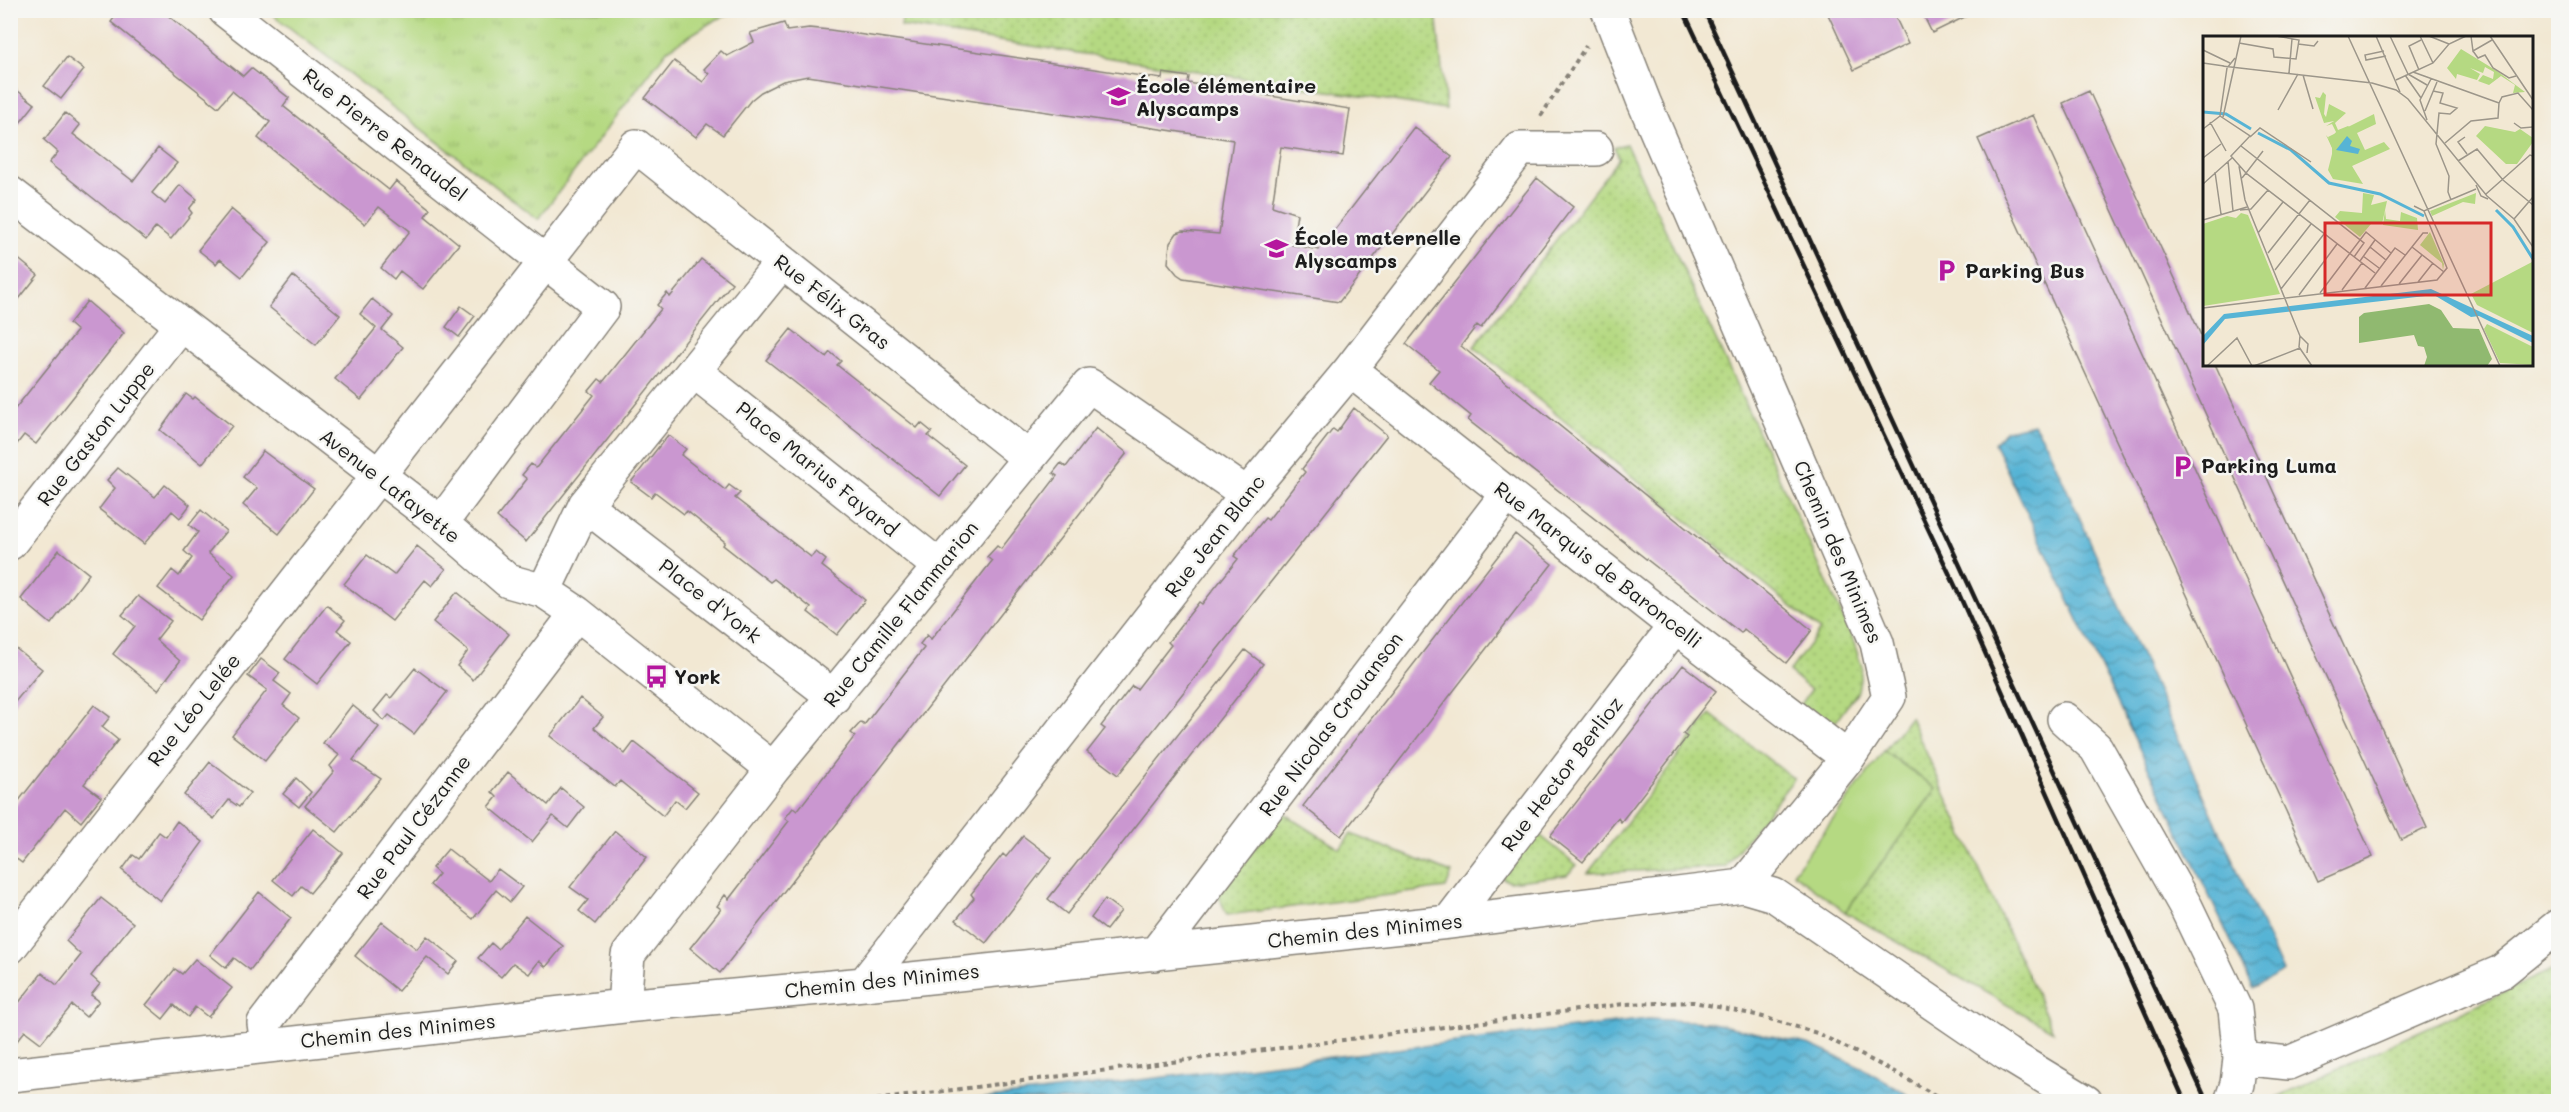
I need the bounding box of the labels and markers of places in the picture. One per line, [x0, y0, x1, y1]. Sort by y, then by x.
place label: École élémentaire Alyscamps [1136, 72, 1316, 121]
school or university icon: École élémentaire Alyscamps [1105, 84, 1131, 110]
place label: École maternelle Alyscamps [1294, 224, 1461, 273]
school or university icon: École maternelle Alyscamps [1263, 236, 1289, 262]
place label: Parking Bus [1965, 257, 2085, 283]
parking icon: Parking Bus [1934, 258, 1960, 284]
place label: Parking Luma [2201, 452, 2337, 478]
parking icon: Parking Luma [2170, 453, 2196, 479]
place label: York [674, 663, 720, 689]
bus stop icon: York [643, 664, 669, 690]

